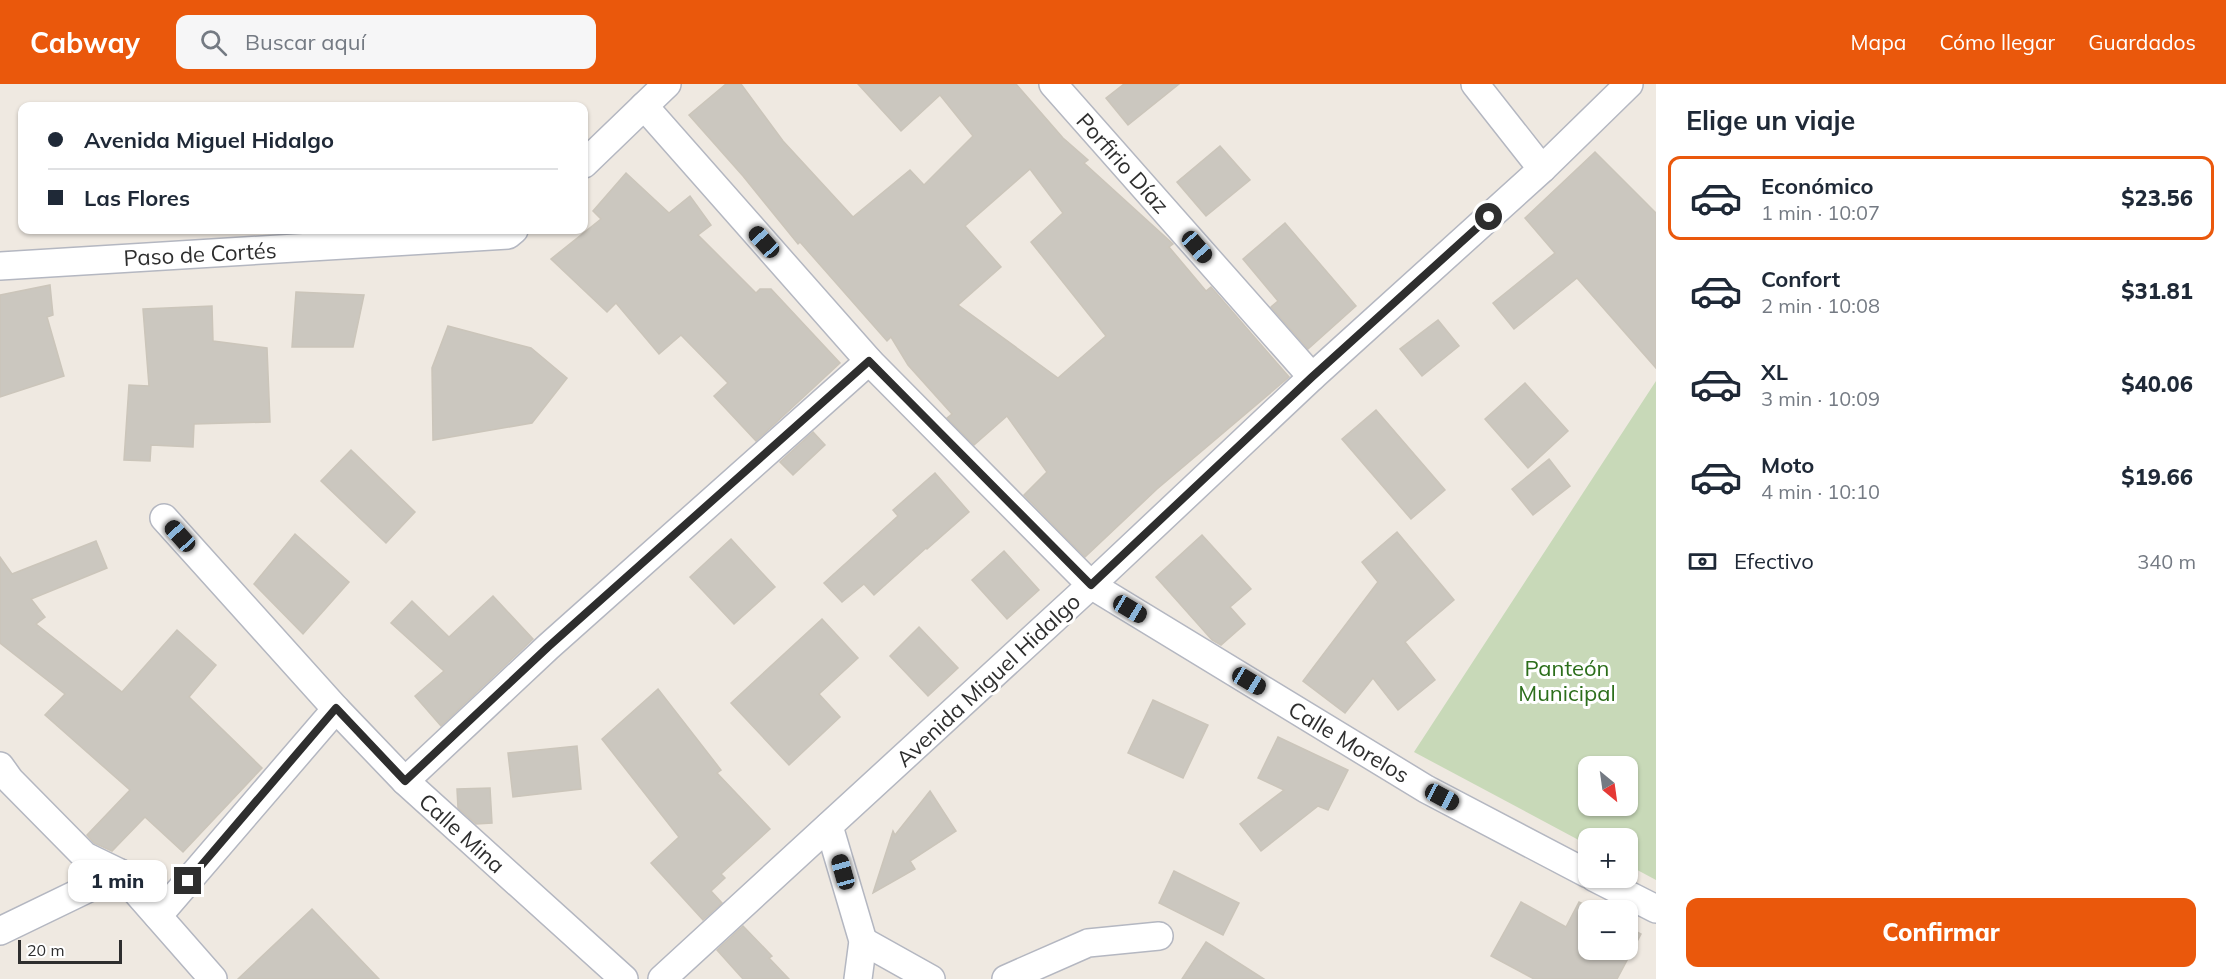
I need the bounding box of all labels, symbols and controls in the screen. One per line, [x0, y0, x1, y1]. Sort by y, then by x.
search box [176, 15, 596, 69]
text: Cabway [30, 25, 140, 60]
icon: search [197, 26, 230, 59]
text: Buscar aquí [245, 28, 366, 56]
text: Mapa [1851, 29, 1906, 55]
text: Cómo llegar [1939, 29, 2055, 55]
text: Guardados [2088, 29, 2196, 55]
text: Elige un viaje [1686, 103, 1855, 137]
street label: Porfirio Díaz [1071, 107, 1175, 219]
text: Avenida Miguel Hidalgo [84, 126, 334, 154]
icon: car [1689, 171, 1743, 225]
text: Económico [1761, 172, 1874, 200]
text: Las Flores [84, 184, 190, 212]
text: $23.56 [2121, 184, 2193, 212]
text: 1 min · 10:07 [1761, 200, 1880, 225]
route start [1475, 203, 1502, 230]
car [745, 223, 783, 261]
car [1178, 228, 1216, 266]
street label: Paso de Cortés [123, 236, 277, 272]
icon: car [1689, 264, 1743, 318]
text: Confort [1761, 265, 1840, 293]
text: $31.81 [2121, 277, 2193, 305]
text: 2 min · 10:08 [1761, 293, 1880, 318]
icon: car [1689, 357, 1743, 411]
text: XL [1761, 358, 1788, 386]
text: $40.06 [2121, 370, 2193, 398]
text: 3 min · 10:09 [1761, 386, 1880, 411]
icon: car [1689, 450, 1743, 504]
text: Moto [1761, 451, 1814, 479]
text: $19.66 [2121, 463, 2193, 491]
text: 4 min · 10:10 [1761, 479, 1880, 504]
car [161, 517, 199, 555]
icon: cash [1686, 545, 1719, 578]
text: Efectivo [1734, 547, 1814, 575]
text: 340 m [2137, 549, 2196, 574]
street label: Avenida Miguel Hidalgo [890, 587, 1086, 773]
car [1110, 592, 1150, 626]
park label: Panteón Municipal [1518, 654, 1616, 707]
car [1229, 664, 1269, 698]
street label: Calle Morelos [1283, 695, 1415, 789]
north arrow [1578, 756, 1638, 816]
map controls [1578, 756, 1638, 960]
car [1422, 781, 1462, 813]
street label: Calle Mina [413, 787, 511, 879]
button: + [1578, 828, 1638, 888]
car [829, 852, 857, 892]
callout: 1 min [68, 860, 167, 902]
route end [174, 867, 201, 894]
text: 1 min [91, 868, 144, 893]
button: Confirmar [1686, 898, 2196, 967]
button: − [1578, 900, 1638, 960]
scale bar [18, 937, 122, 964]
text: 20 m [27, 940, 64, 960]

